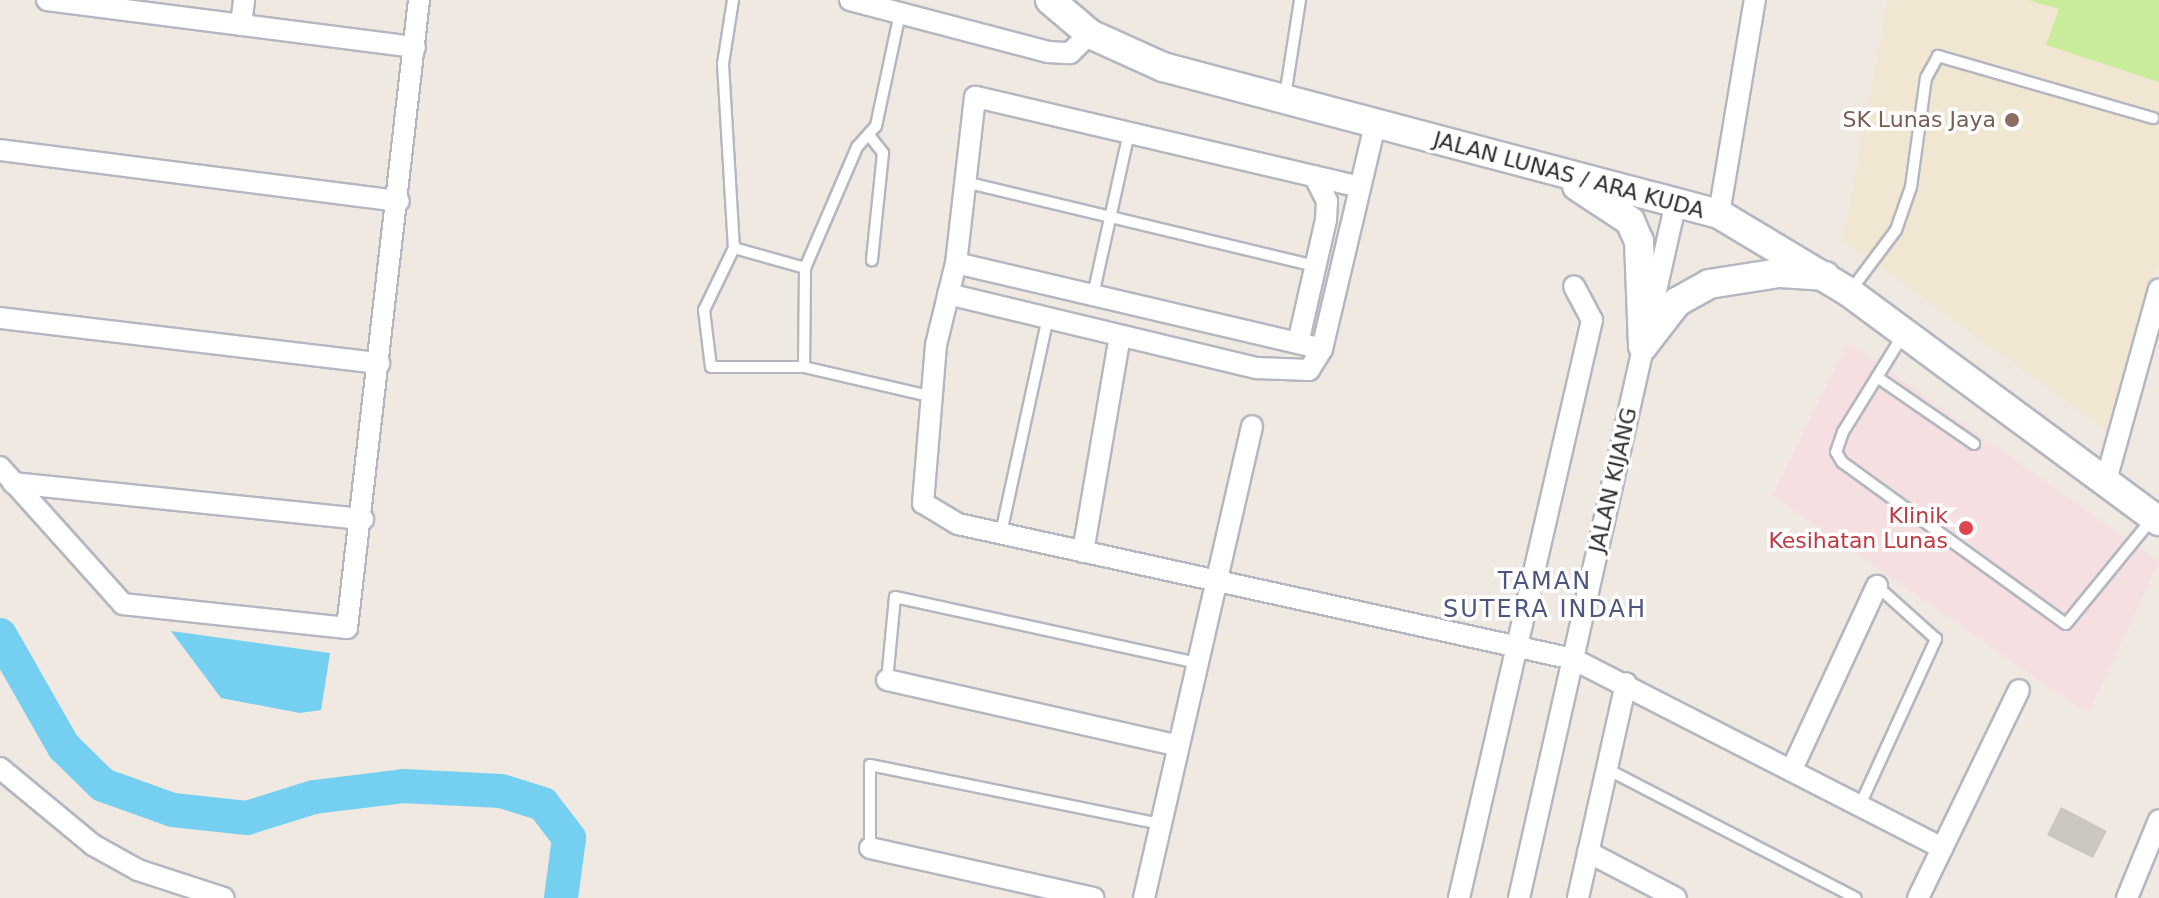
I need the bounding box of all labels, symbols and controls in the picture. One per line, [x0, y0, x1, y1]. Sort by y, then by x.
place label: SK Lunas Jaya [1842, 107, 1996, 133]
marker: SK Lunas Jaya [2003, 111, 2021, 129]
street label: JALAN LUNAS / ARA KUDA [1431, 126, 1707, 224]
street label: JALAN KIJANG [1583, 405, 1643, 555]
place label: Klinik Kesihatan Lunas [1768, 502, 1948, 554]
marker: Klinik Kesihatan Lunas [1955, 517, 1977, 539]
district label: TAMAN SUTERA INDAH [1443, 568, 1647, 624]

